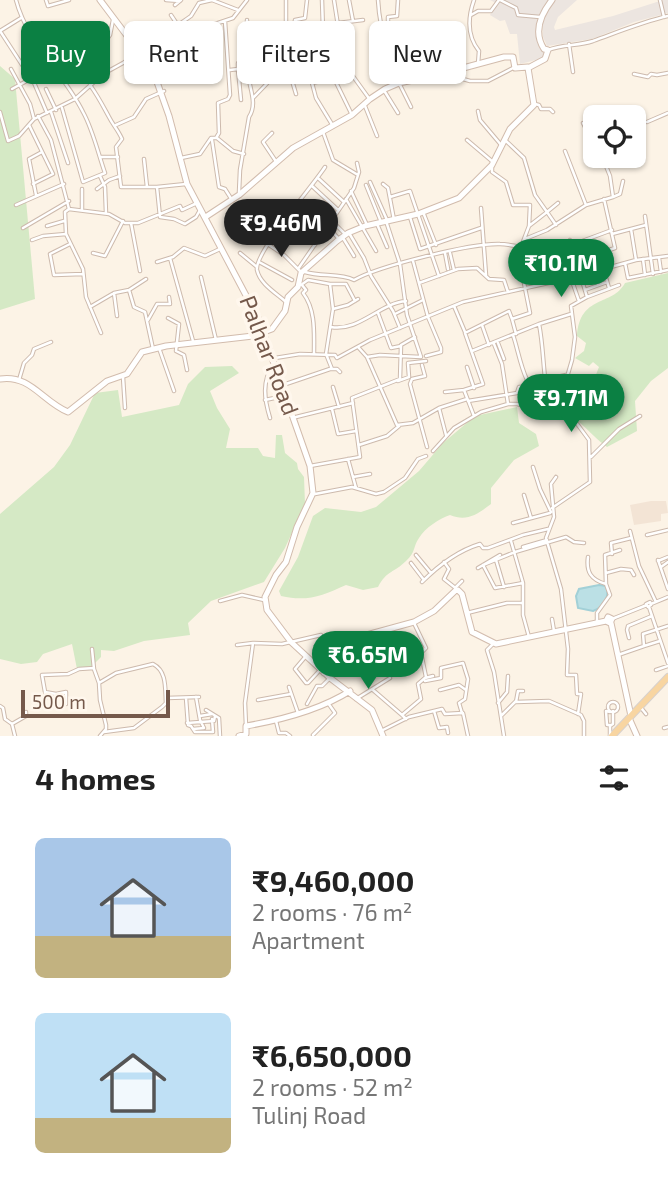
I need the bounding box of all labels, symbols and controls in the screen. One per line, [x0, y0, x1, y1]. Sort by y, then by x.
chip: Buy [21, 21, 110, 84]
chip: Rent [124, 21, 223, 84]
chip: Filters [237, 21, 355, 84]
chip: New [369, 21, 466, 84]
map controls [583, 105, 646, 168]
button: locate [583, 105, 646, 168]
pin: ₹9.46M [224, 200, 338, 259]
text: ₹9.46M [240, 208, 322, 236]
pin: ₹10.1M [504, 240, 618, 299]
text: ₹10.1M [524, 248, 598, 276]
street label: Palhar Road [234, 291, 306, 419]
pin: ₹9.71M [514, 374, 628, 434]
text: ₹9.71M [533, 383, 609, 411]
pin: ₹6.65M [311, 632, 425, 691]
text: ₹6.65M [328, 640, 408, 668]
scale bar [21, 687, 170, 719]
text: 500 m [32, 690, 86, 713]
icon: filters [595, 759, 633, 797]
text: 4 homes [35, 760, 156, 796]
text: ₹9,460,000 [252, 862, 414, 898]
icon: home [91, 866, 175, 950]
text: 2 rooms · 76 m² [252, 898, 412, 926]
text: Apartment [252, 926, 365, 954]
text: ₹6,650,000 [252, 1037, 412, 1073]
icon: home [91, 1041, 175, 1125]
text: 2 rooms · 52 m² [252, 1073, 413, 1101]
text: Tulinj Road [252, 1101, 366, 1129]

